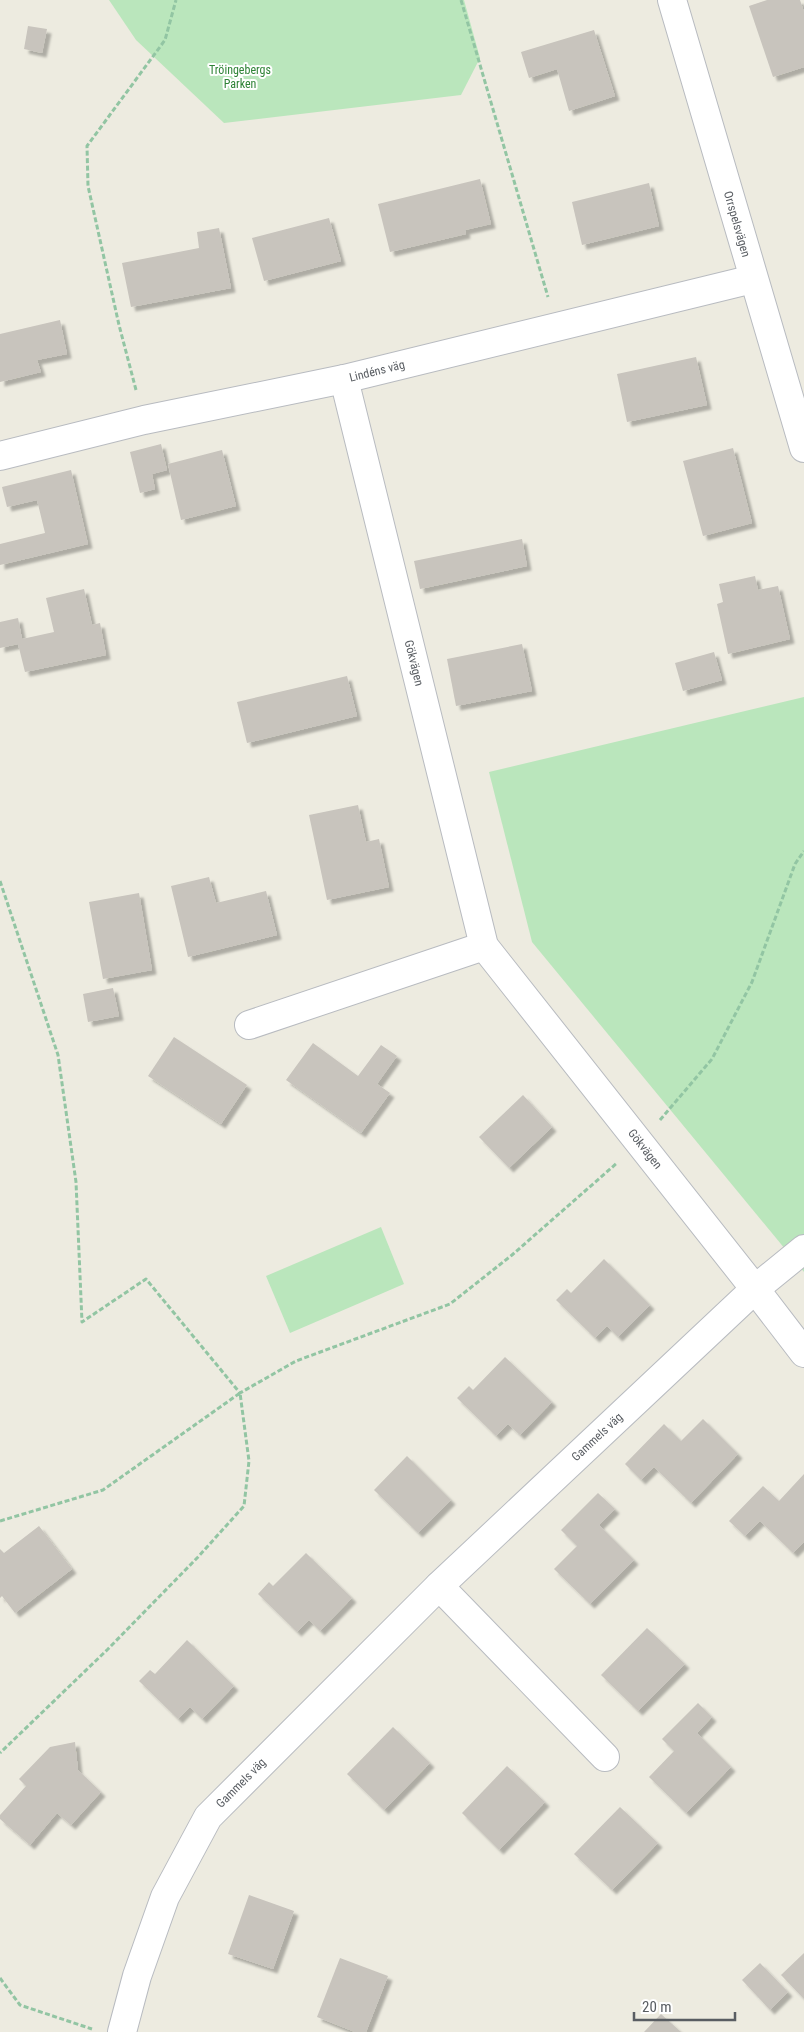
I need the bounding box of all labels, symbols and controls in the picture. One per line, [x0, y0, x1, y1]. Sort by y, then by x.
park label: Tröingebergs Parken [209, 63, 271, 91]
street label: Orrspelsvägen [721, 189, 753, 259]
street label: Lindéns väg [348, 357, 406, 385]
street label: Gökvägen [402, 639, 426, 688]
street label: Gökvägen [625, 1126, 665, 1172]
street label: Gammels väg [569, 1410, 625, 1464]
street label: Gammels väg [213, 1755, 269, 1811]
scale bar [634, 1990, 735, 2022]
text: 20 m [642, 1998, 672, 2016]

